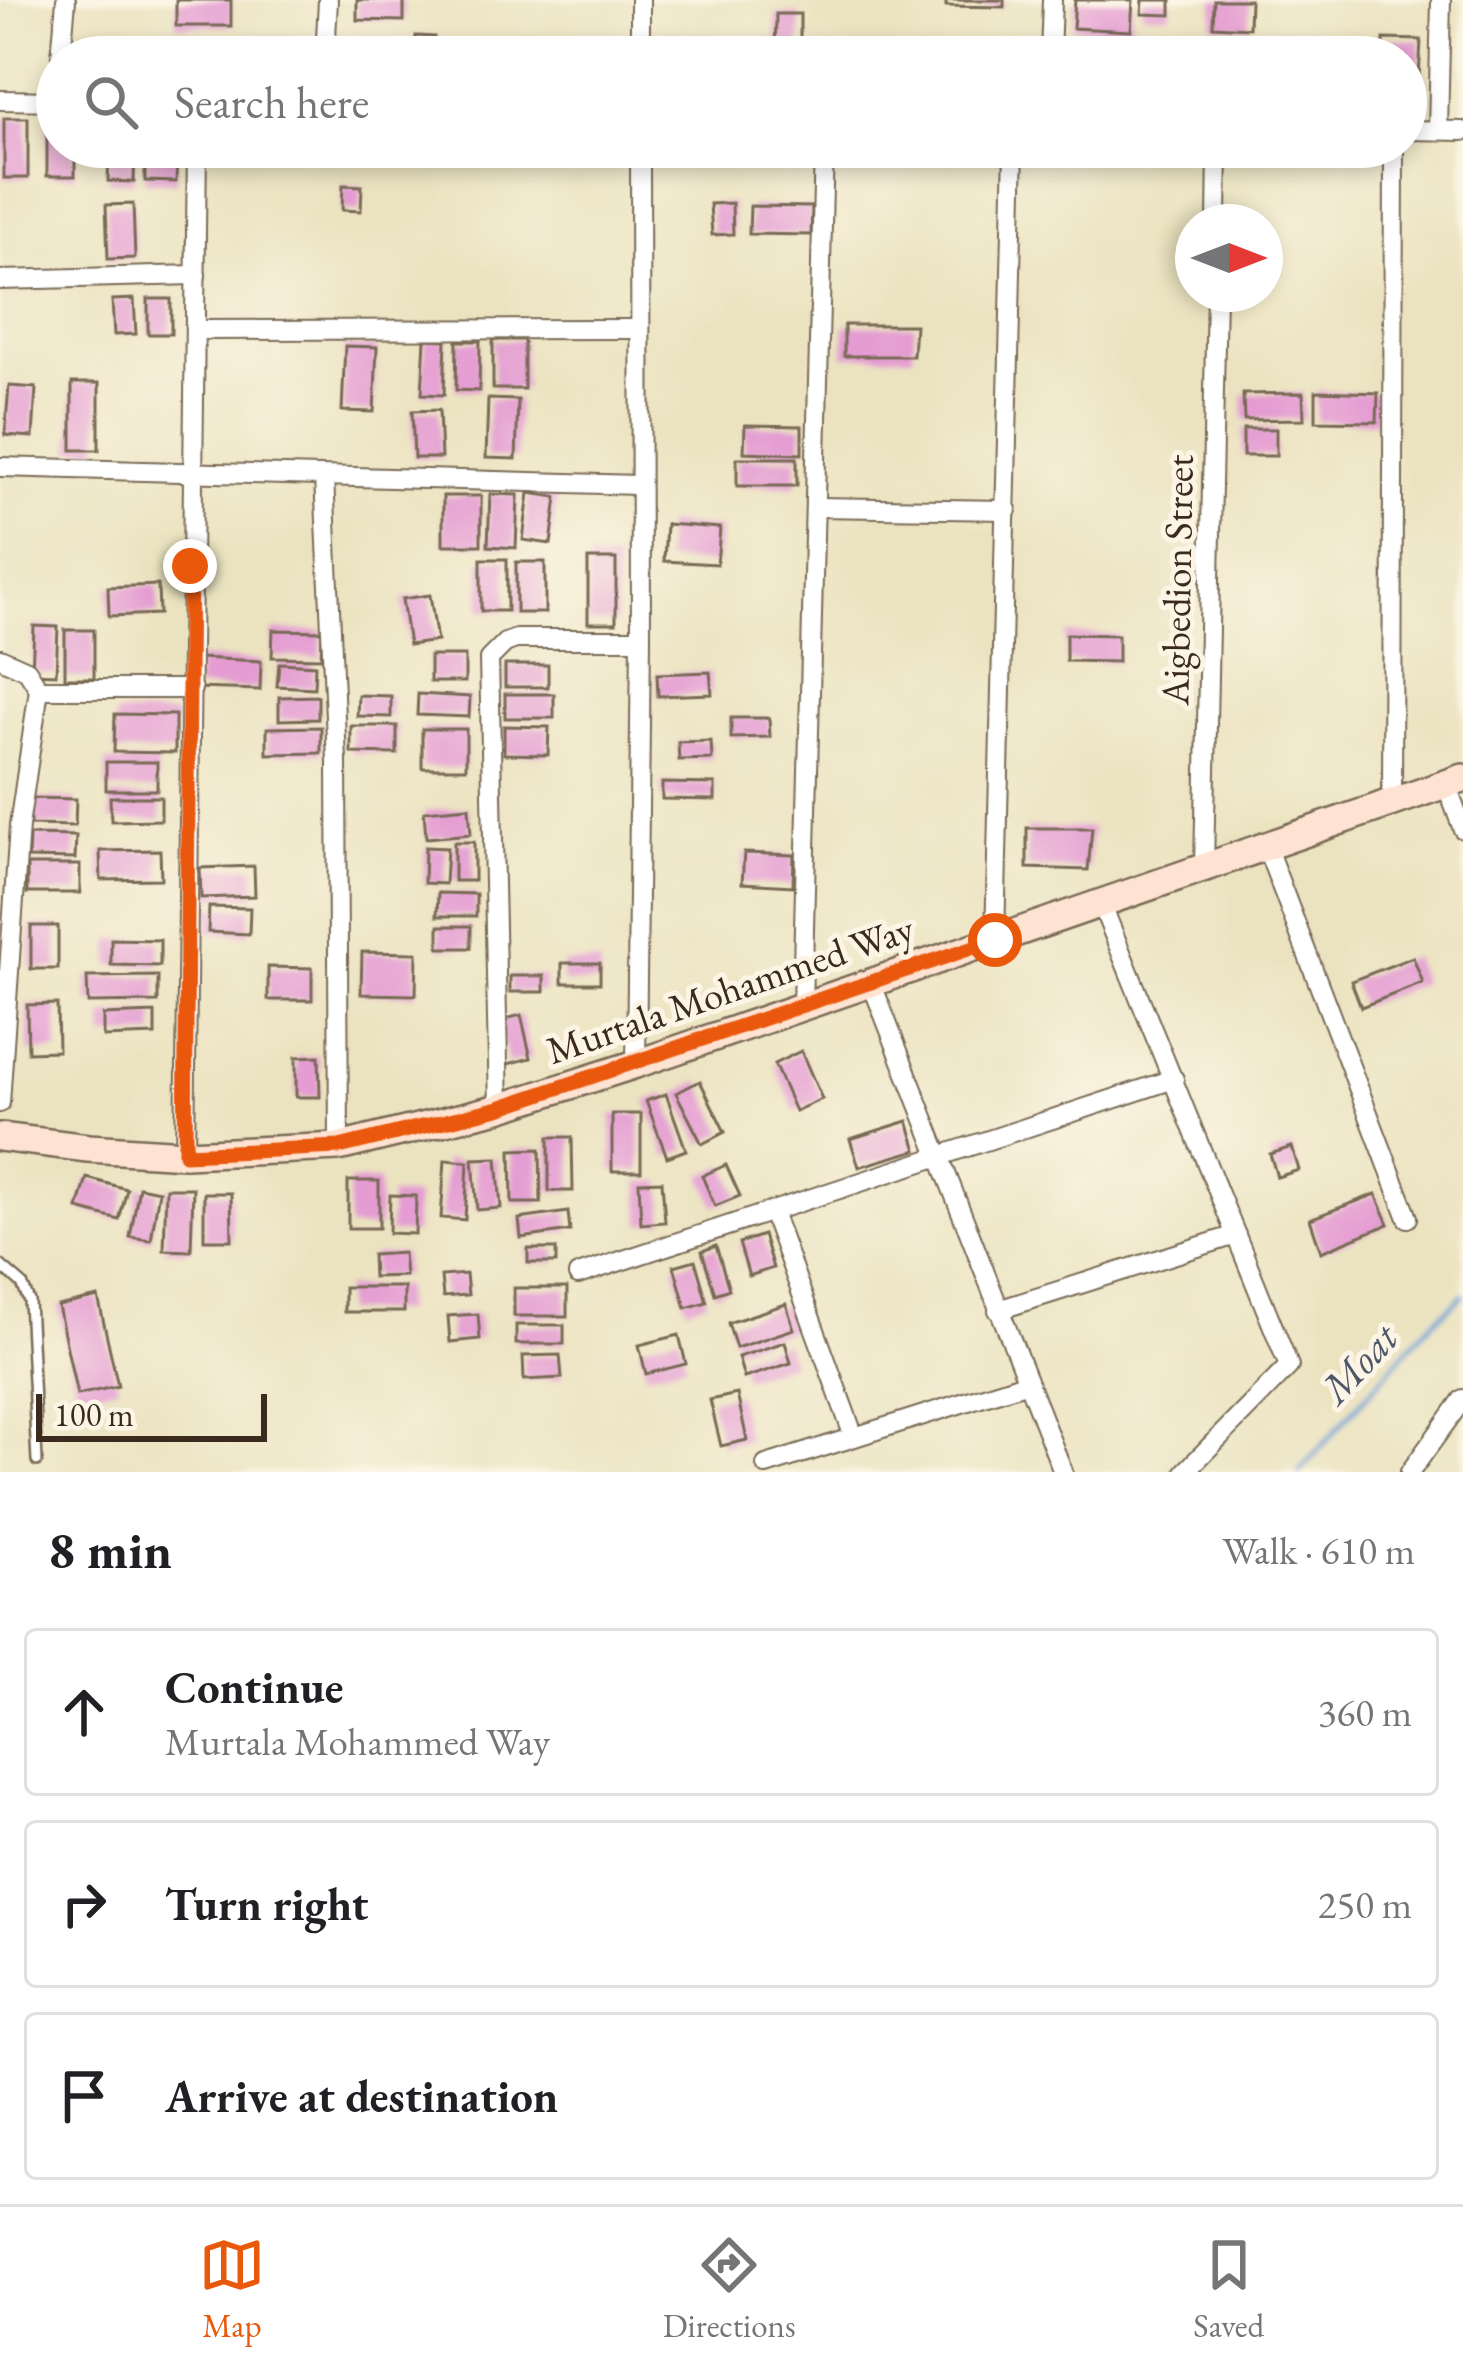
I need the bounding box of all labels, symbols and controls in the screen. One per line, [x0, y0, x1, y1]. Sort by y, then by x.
search box [36, 36, 1427, 168]
icon: search [78, 69, 144, 135]
text: Search here [174, 73, 369, 131]
north arrow [1175, 204, 1283, 312]
street label: Aigbedion Street [1149, 454, 1205, 707]
route end [163, 539, 217, 593]
street label: Murtala Mohammed Way [540, 902, 921, 1076]
route start [968, 913, 1022, 967]
water label: Moat [1306, 1310, 1411, 1417]
scale bar [36, 1388, 267, 1441]
text: 100 m [54, 1393, 134, 1436]
text: 8 min [48, 1517, 172, 1583]
text: Walk · 610 m [1222, 1525, 1415, 1576]
text: Continue [165, 1658, 343, 1716]
icon: ahead [51, 1679, 117, 1745]
text: 360 m [1318, 1687, 1412, 1738]
text: Murtala Mohammed Way [165, 1716, 550, 1767]
icon: right [51, 1871, 117, 1937]
text: Turn right [165, 1875, 368, 1933]
text: 250 m [1318, 1879, 1412, 1930]
icon: arrive [51, 2063, 117, 2129]
text: Arrive at destination [165, 2067, 558, 2125]
tab: Map [199, 2232, 265, 2347]
tab: Directions [663, 2232, 796, 2347]
tab: Saved [1193, 2232, 1264, 2347]

